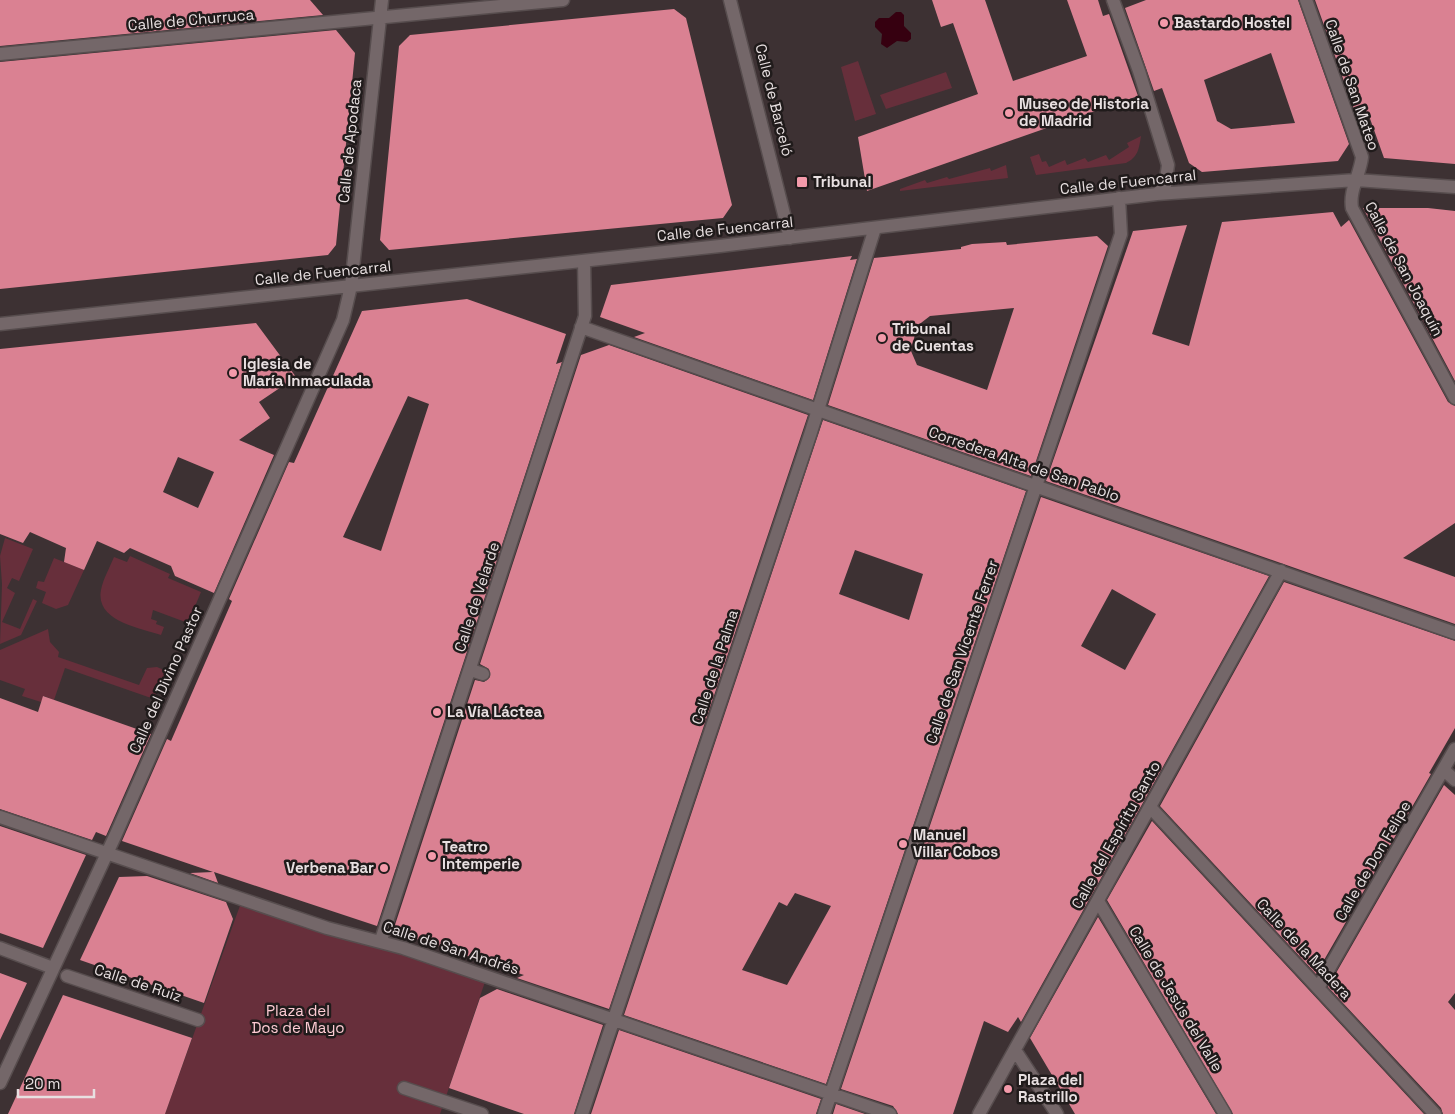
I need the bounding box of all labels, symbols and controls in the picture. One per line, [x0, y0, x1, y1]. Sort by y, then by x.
street label: Calle de Churruca [127, 4, 255, 34]
place label: Bastardo Hostel [1174, 13, 1290, 32]
marker: Bastardo Hostel [1158, 17, 1170, 29]
street label: Calle de San Mateo [1321, 17, 1384, 153]
street label: Calle de Barceló [751, 42, 798, 158]
street label: Calle de Apodaca [334, 78, 366, 204]
place label: Museo de Historia de Madrid [1019, 94, 1149, 130]
marker: Museo de Historia de Madrid [1003, 107, 1015, 119]
street label: Calle de Fuencarral [1059, 165, 1197, 198]
place label: Tribunal [813, 172, 871, 191]
marker: Tribunal [795, 175, 809, 189]
street label: Calle de San Joaquín [1361, 198, 1448, 339]
street label: Calle de Fuencarral [656, 212, 794, 245]
street label: Calle de Fuencarral [254, 256, 392, 289]
place label: Tribunal de Cuentas [892, 319, 974, 355]
marker: Tribunal de Cuentas [876, 332, 888, 344]
place label: Iglesia de María Inmaculada [243, 354, 371, 390]
marker: Iglesia de María Inmaculada [227, 367, 239, 379]
street label: Corredera Alta de San Pablo [926, 422, 1122, 505]
street label: Calle de Velarde [450, 539, 503, 654]
street label: Calle de San Vicente Ferrer [921, 557, 1002, 746]
street label: Calle del Divino Pastor [125, 603, 207, 756]
street label: Calle de la Palma [687, 607, 742, 727]
place label: La Vía Láctea [447, 702, 543, 721]
marker: La Vía Láctea [431, 706, 443, 718]
street label: Calle del Espíritu Santo [1067, 758, 1164, 912]
street label: Calle de Don Felipe [1330, 797, 1415, 924]
place label: Manuel Villar Cobos [913, 825, 998, 861]
place label: Teatro Intemperie [442, 837, 520, 873]
marker: Manuel Villar Cobos [897, 838, 909, 850]
marker: Teatro Intemperie [426, 850, 438, 862]
place label: Verbena Bar [286, 858, 374, 877]
marker: Verbena Bar [378, 862, 390, 874]
street label: Calle de la Madera [1253, 894, 1356, 1003]
street label: Calle de San Andrés [381, 917, 522, 979]
street label: Calle de Jesús del Valle [1125, 923, 1227, 1075]
street label: Calle de Ruiz [92, 959, 184, 1006]
park label: Plaza del Dos de Mayo [251, 1001, 345, 1037]
scale bar [18, 1066, 94, 1098]
place label: Plaza del Rastrillo [1018, 1070, 1082, 1106]
text: 20 m [25, 1074, 60, 1093]
marker: Plaza del Rastrillo [1002, 1083, 1014, 1095]

